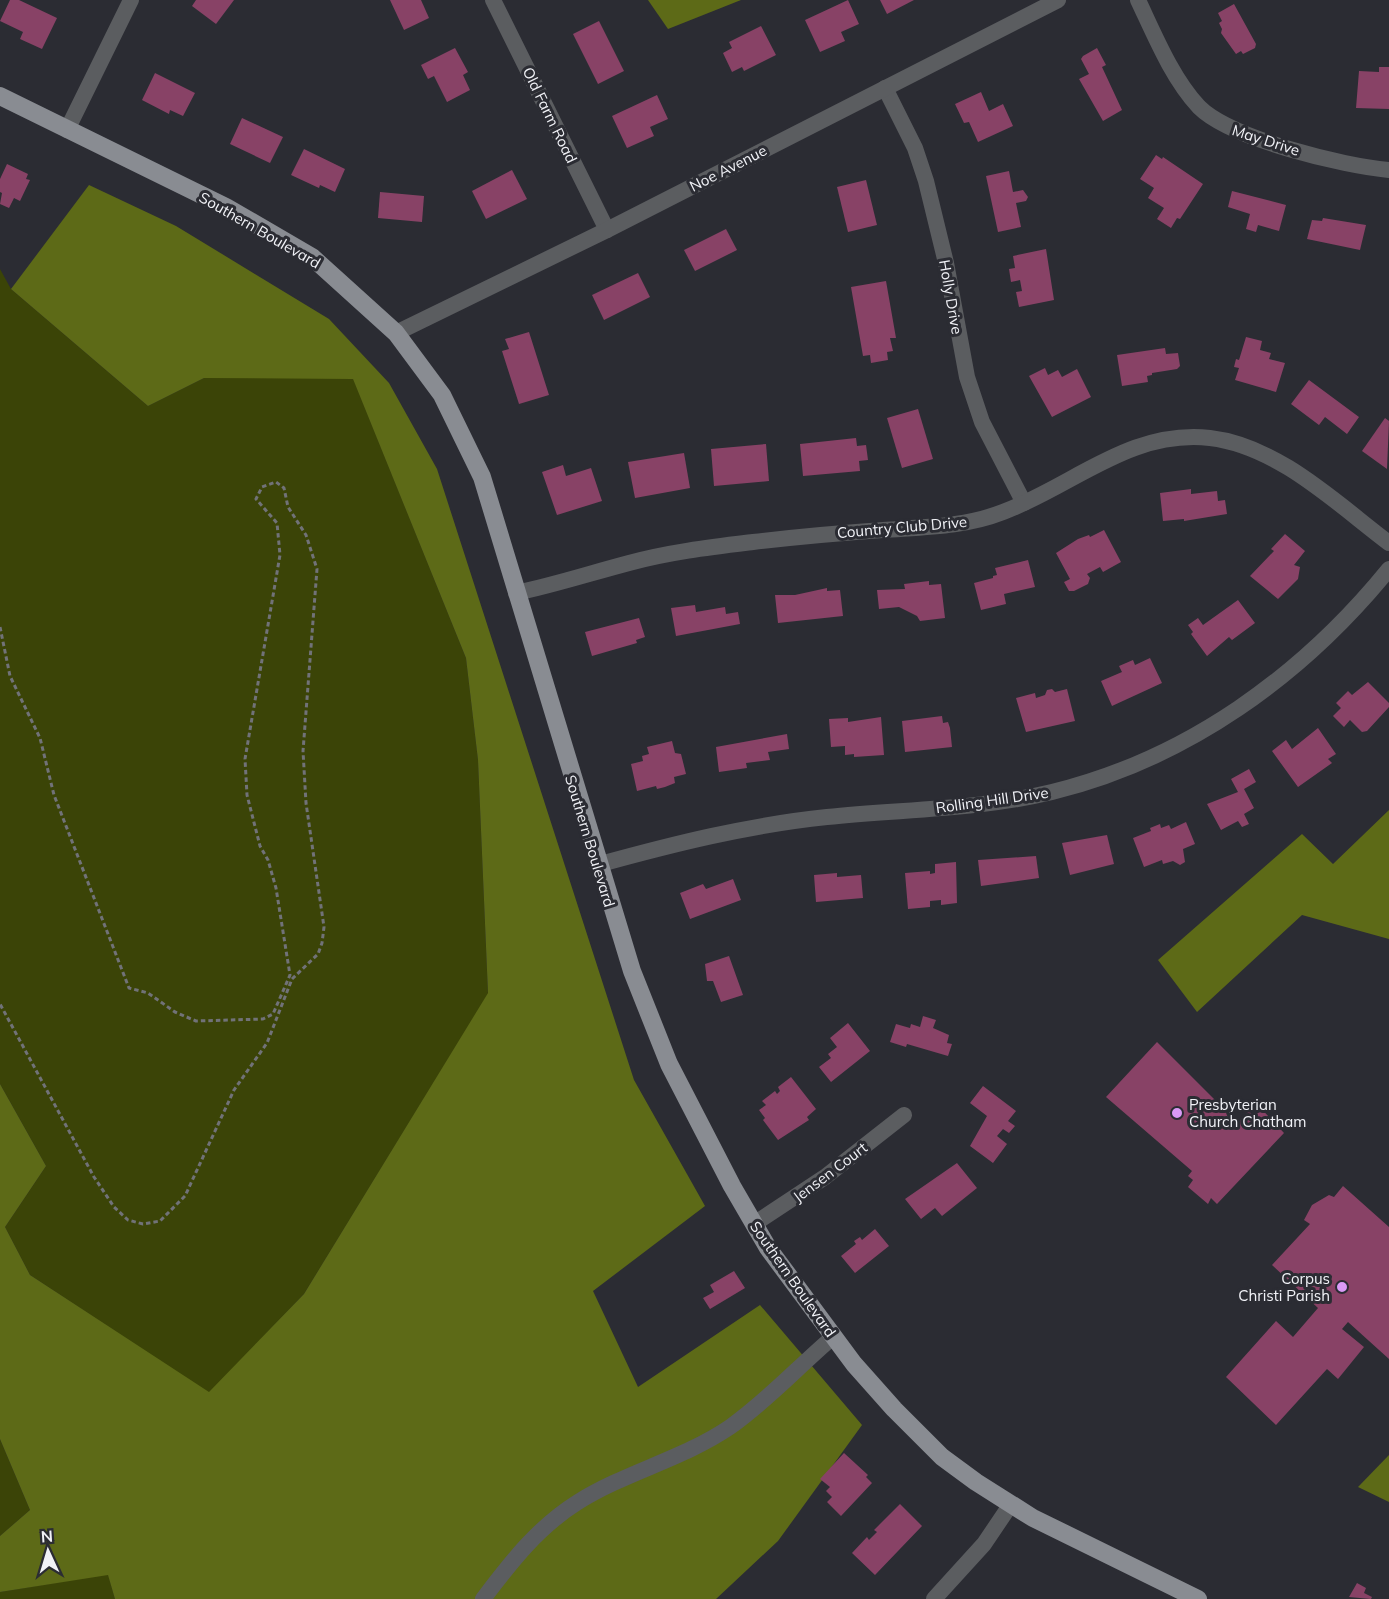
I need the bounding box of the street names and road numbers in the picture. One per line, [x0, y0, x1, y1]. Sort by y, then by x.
street label: Old Farm Road [519, 64, 581, 166]
street label: May Drive [1230, 120, 1302, 160]
street label: Noe Avenue [686, 140, 770, 196]
street label: Southern Boulevard [196, 187, 324, 273]
street label: Holly Drive [935, 258, 967, 336]
street label: Country Club Drive [836, 512, 968, 542]
street label: Southern Boulevard [561, 773, 619, 909]
street label: Rolling Hill Drive [934, 783, 1050, 817]
street label: Jensen Court [789, 1138, 871, 1206]
street label: Southern Boulevard [746, 1217, 840, 1341]

